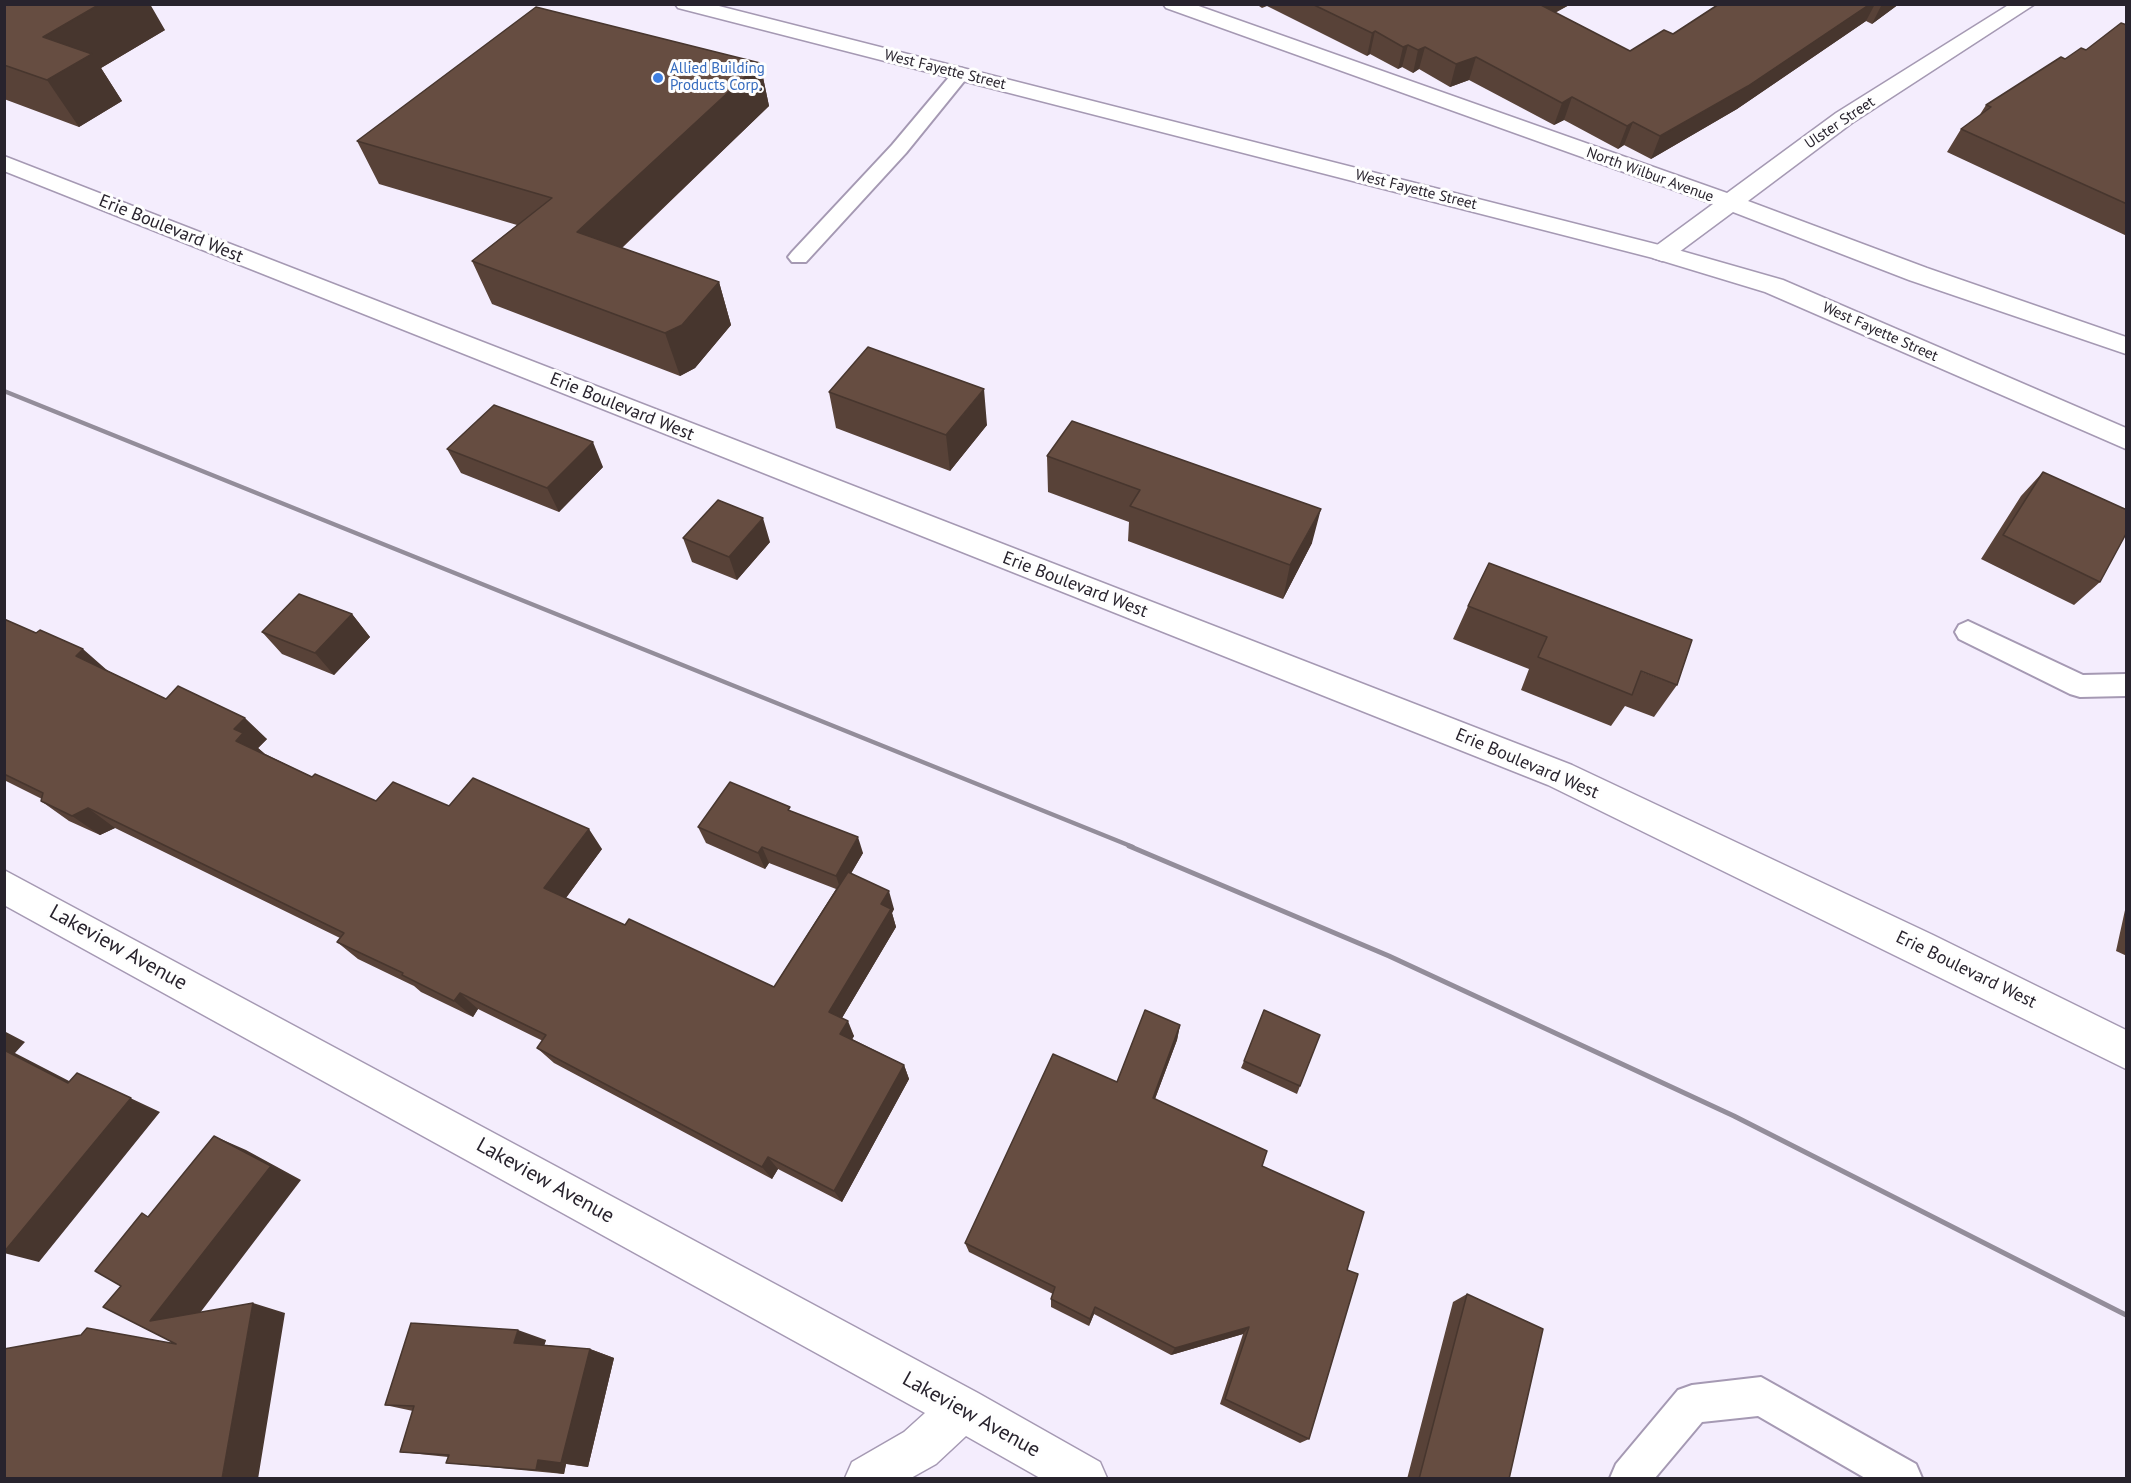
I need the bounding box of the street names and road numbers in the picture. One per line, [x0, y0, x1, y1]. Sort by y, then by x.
street label: West Fayette Street [882, 46, 1008, 94]
street label: Ulster Street [1802, 93, 1878, 153]
street label: North Wilbur Avenue [1584, 144, 1716, 206]
street label: West Fayette Street [1353, 166, 1479, 214]
street label: Erie Boulevard West [96, 190, 246, 268]
street label: West Fayette Street [1820, 298, 1940, 366]
street label: Erie Boulevard West [547, 368, 697, 446]
street label: Erie Boulevard West [999, 547, 1151, 623]
street label: Erie Boulevard West [1452, 724, 1602, 804]
street label: Lakeview Avenue [45, 900, 191, 996]
street label: Erie Boulevard West [1892, 927, 2040, 1013]
street label: Lakeview Avenue [472, 1133, 618, 1229]
street label: Lakeview Avenue [898, 1367, 1044, 1463]

